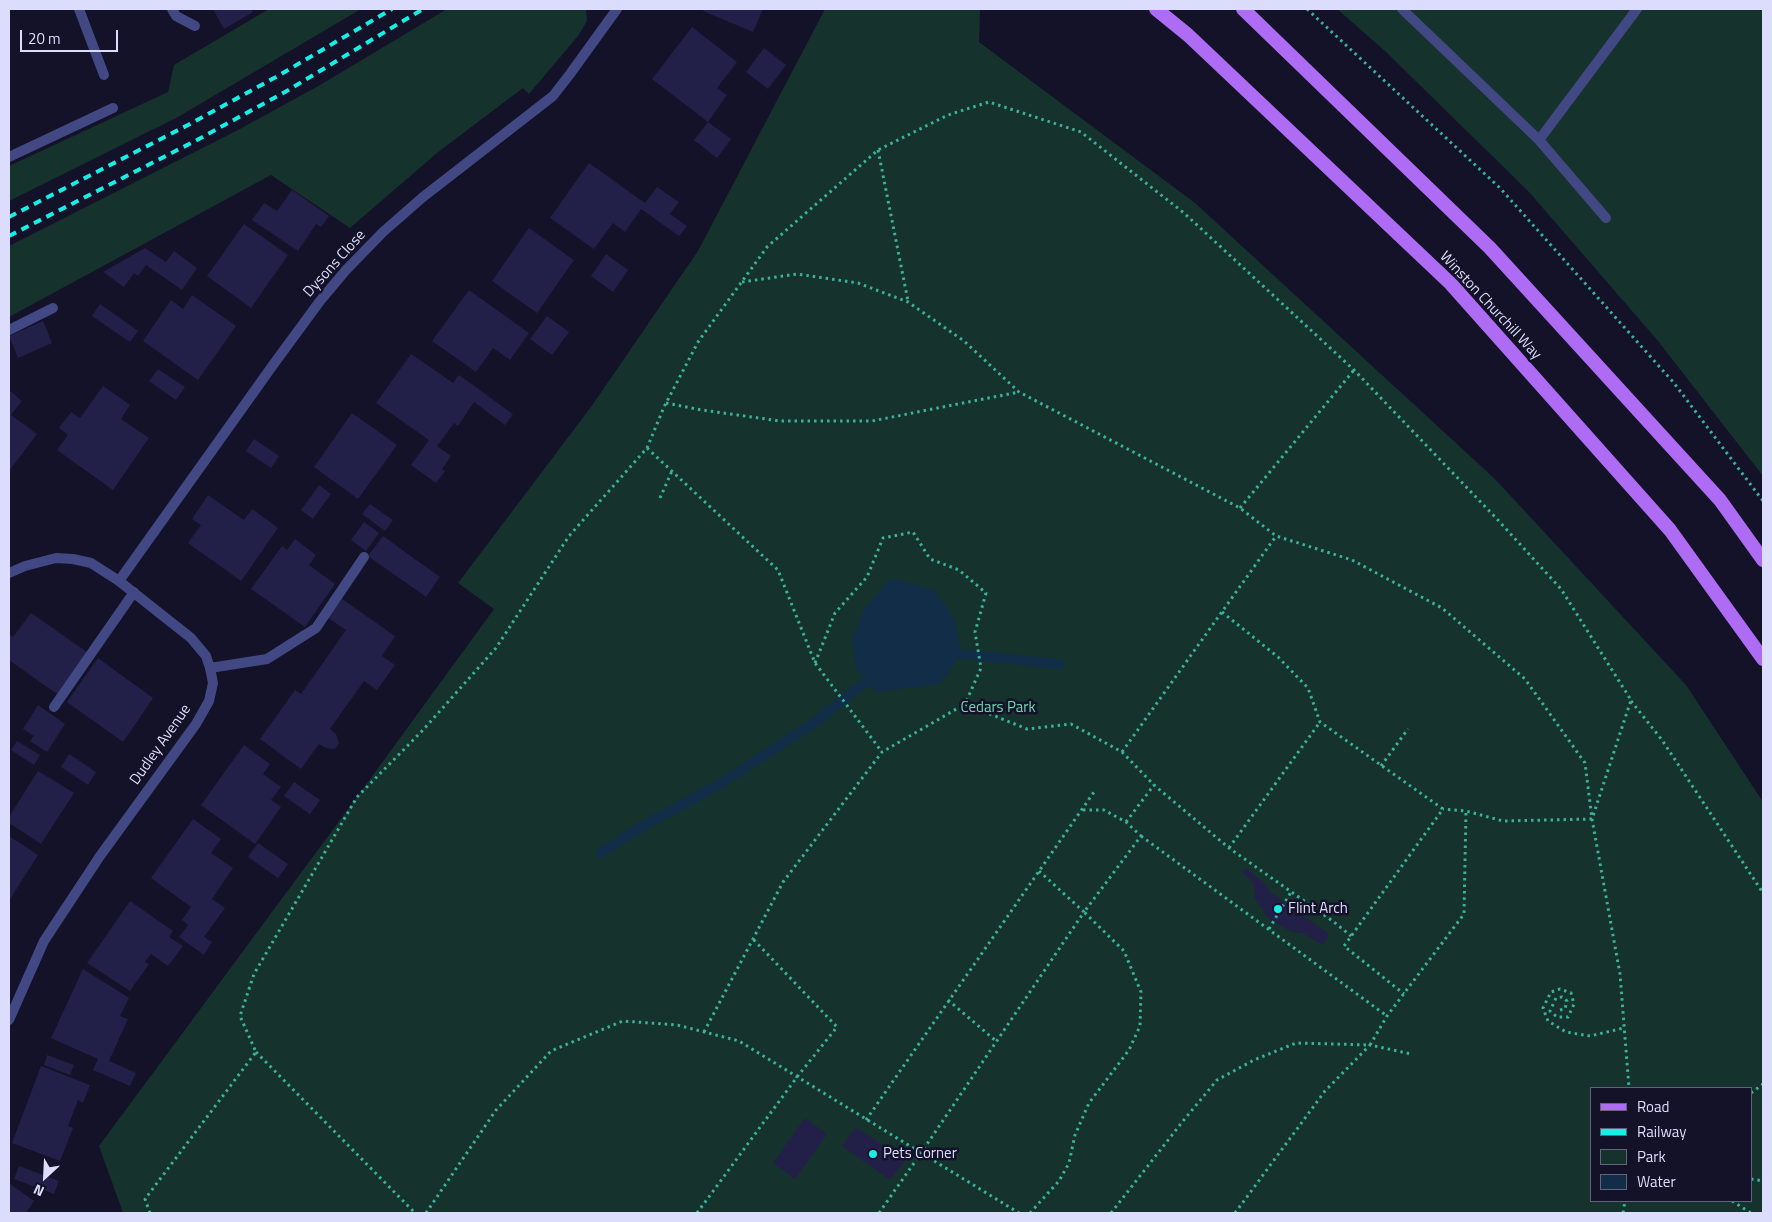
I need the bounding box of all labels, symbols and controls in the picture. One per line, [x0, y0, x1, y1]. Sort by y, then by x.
scale bar [22, 20, 120, 52]
text: 20 m [28, 27, 61, 50]
street label: Dysons Close [300, 227, 370, 301]
street label: Winston Churchill Way [1435, 248, 1545, 364]
park label: Cedars Park [960, 699, 1036, 717]
street label: Dudley Avenue [127, 701, 195, 789]
place label: Flint Arch [1288, 900, 1348, 918]
marker: Flint Arch [1272, 903, 1284, 915]
legend [1590, 1087, 1752, 1202]
text: Road [1637, 1095, 1669, 1118]
text: Railway [1637, 1120, 1687, 1143]
place label: Pets Corner [883, 1145, 957, 1163]
text: Park [1637, 1145, 1666, 1168]
marker: Pets Corner [867, 1148, 879, 1160]
north arrow [20, 1152, 70, 1202]
text: Water [1637, 1170, 1676, 1193]
text: N [30, 1179, 47, 1203]

